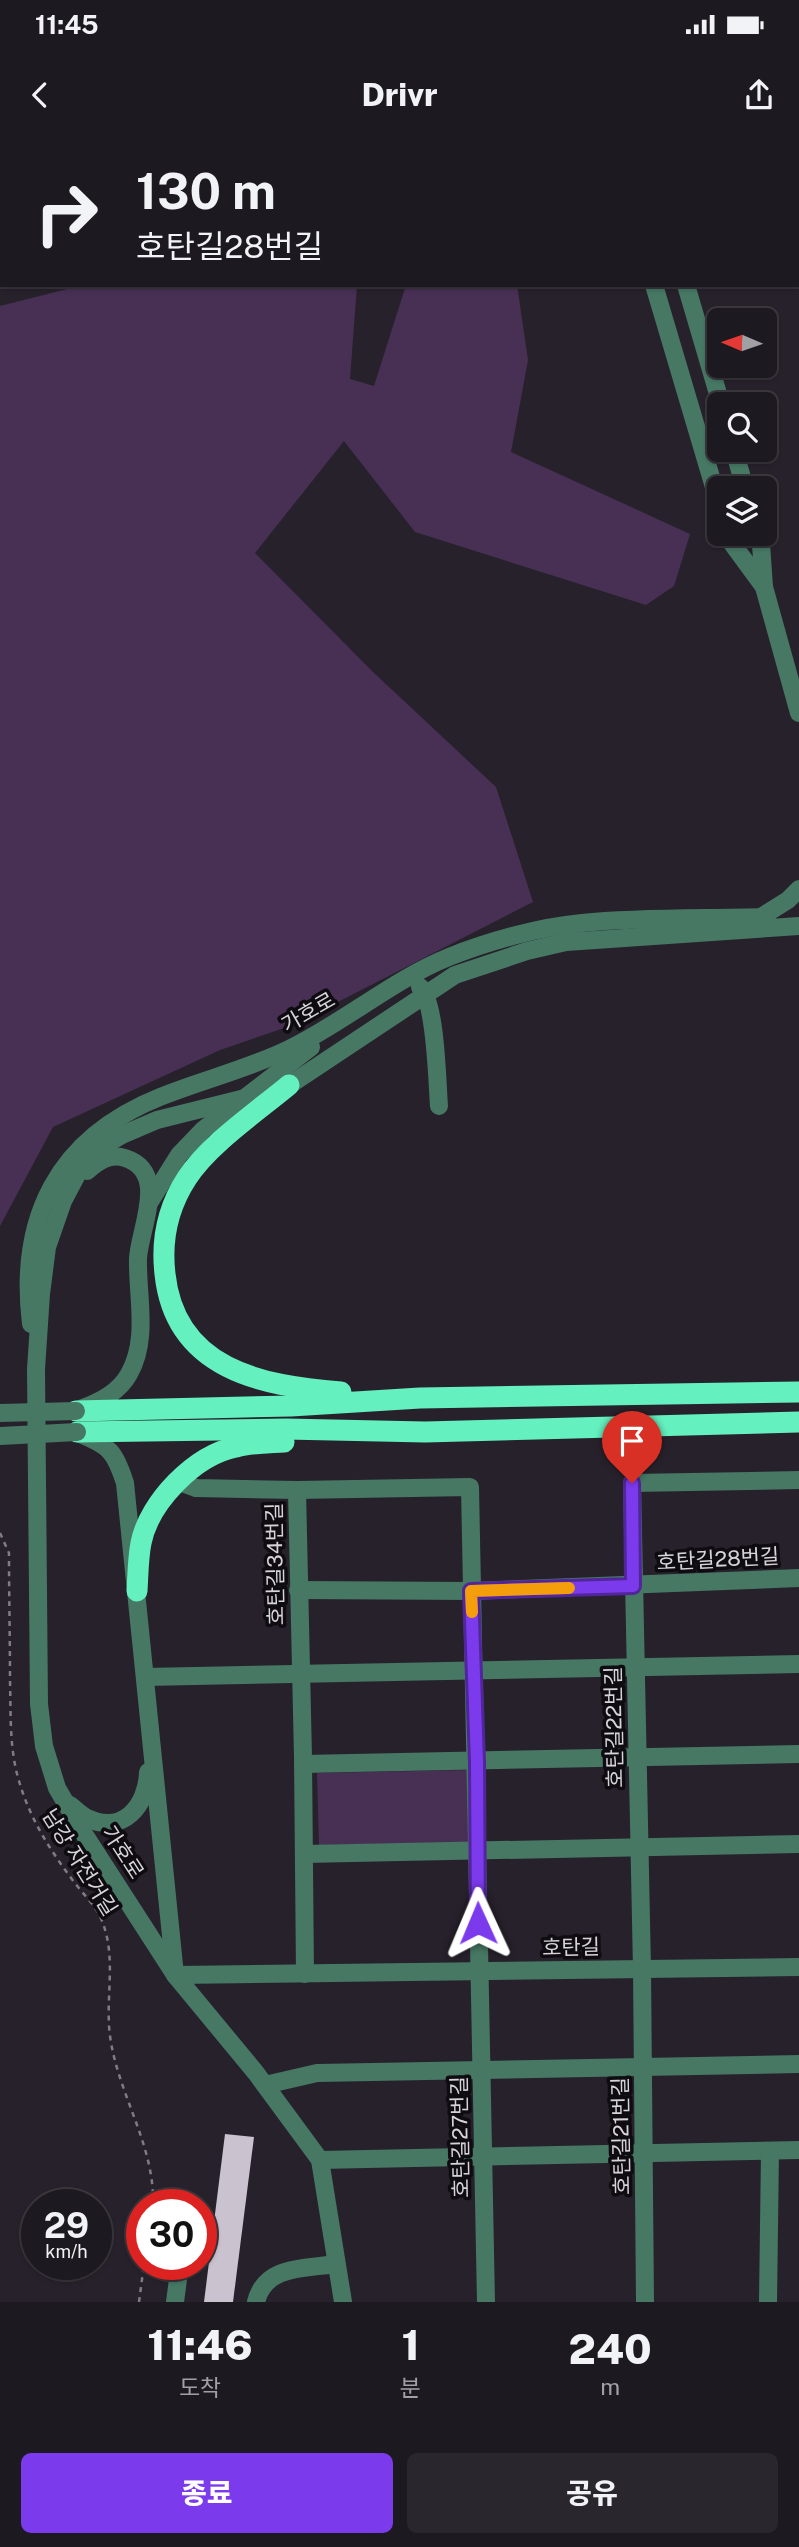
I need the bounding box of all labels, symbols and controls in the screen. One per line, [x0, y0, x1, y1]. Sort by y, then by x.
text: 11:45 [35, 9, 98, 40]
icon: back [21, 76, 59, 114]
text: Drivr [361, 76, 438, 113]
icon: share [740, 76, 778, 114]
text: 130 m [136, 162, 276, 220]
icon: right [21, 168, 112, 259]
text: 호탄길28번길 [136, 228, 323, 265]
north arrow [707, 308, 777, 378]
map controls [707, 308, 777, 546]
button: search [707, 392, 777, 462]
button: layers [707, 476, 777, 546]
street label: 가호로 [277, 987, 339, 1037]
pin [602, 1411, 662, 1483]
icon: arrive [613, 1422, 651, 1460]
street label: 호탄길34번길 [261, 1502, 289, 1626]
street label: 호탄길28번길 [656, 1543, 780, 1575]
street label: 호탄길22번길 [600, 1666, 628, 1788]
street label: 남강 자전거길 [37, 1804, 123, 1920]
street label: 가호로 [97, 1821, 149, 1883]
position arrow [441, 1886, 515, 1960]
street label: 호탄길 [542, 1934, 600, 1960]
street label: 호탄길27번길 [446, 2076, 474, 2198]
street label: 호탄길21번길 [607, 2077, 635, 2195]
speed limit sign: 30 [126, 2189, 217, 2280]
text: 29 [44, 2205, 89, 2246]
text: km/h [45, 2241, 88, 2262]
text: 11:46 [147, 2320, 253, 2369]
text: 1 [401, 2320, 420, 2369]
text: 240 [568, 2324, 652, 2373]
text: m [600, 2373, 620, 2400]
text: 도착 [179, 2374, 221, 2401]
text: 분 [400, 2374, 421, 2401]
button: 종료 [21, 2453, 393, 2533]
button: 공유 [407, 2453, 778, 2533]

